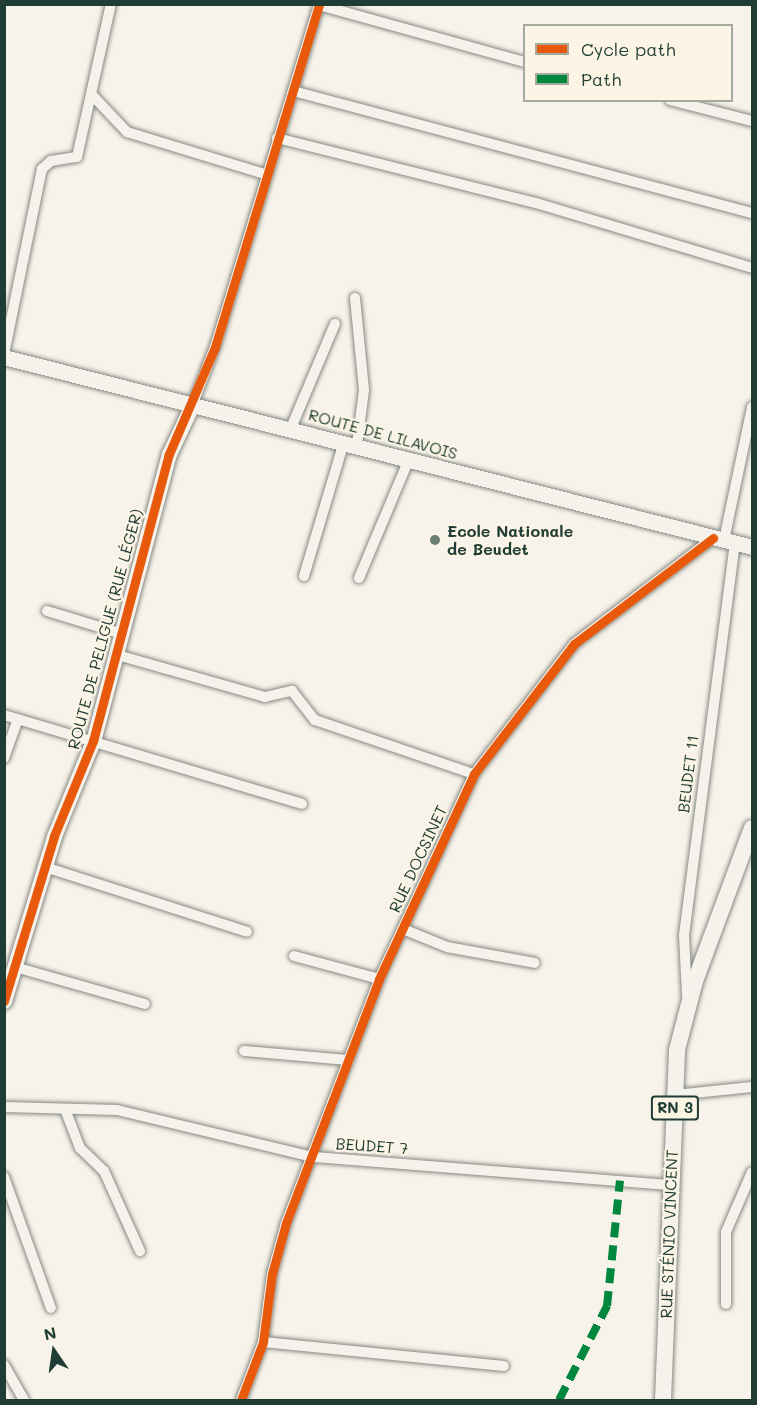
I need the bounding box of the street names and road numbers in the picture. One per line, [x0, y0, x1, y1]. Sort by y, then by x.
street label: ROUTE DE LILAVOIS [306, 405, 460, 463]
street label: ROUTE DE PELIGUE (RUE LÉGER) [64, 507, 146, 751]
street label: BEUDET 11 [674, 734, 702, 814]
street label: RUE DOCSINET [385, 802, 451, 916]
road number: RN 3 [650, 1096, 700, 1120]
street label: BEUDET 7 [335, 1134, 409, 1158]
street label: RUE STÉNIO VINCENT [656, 1149, 682, 1319]

